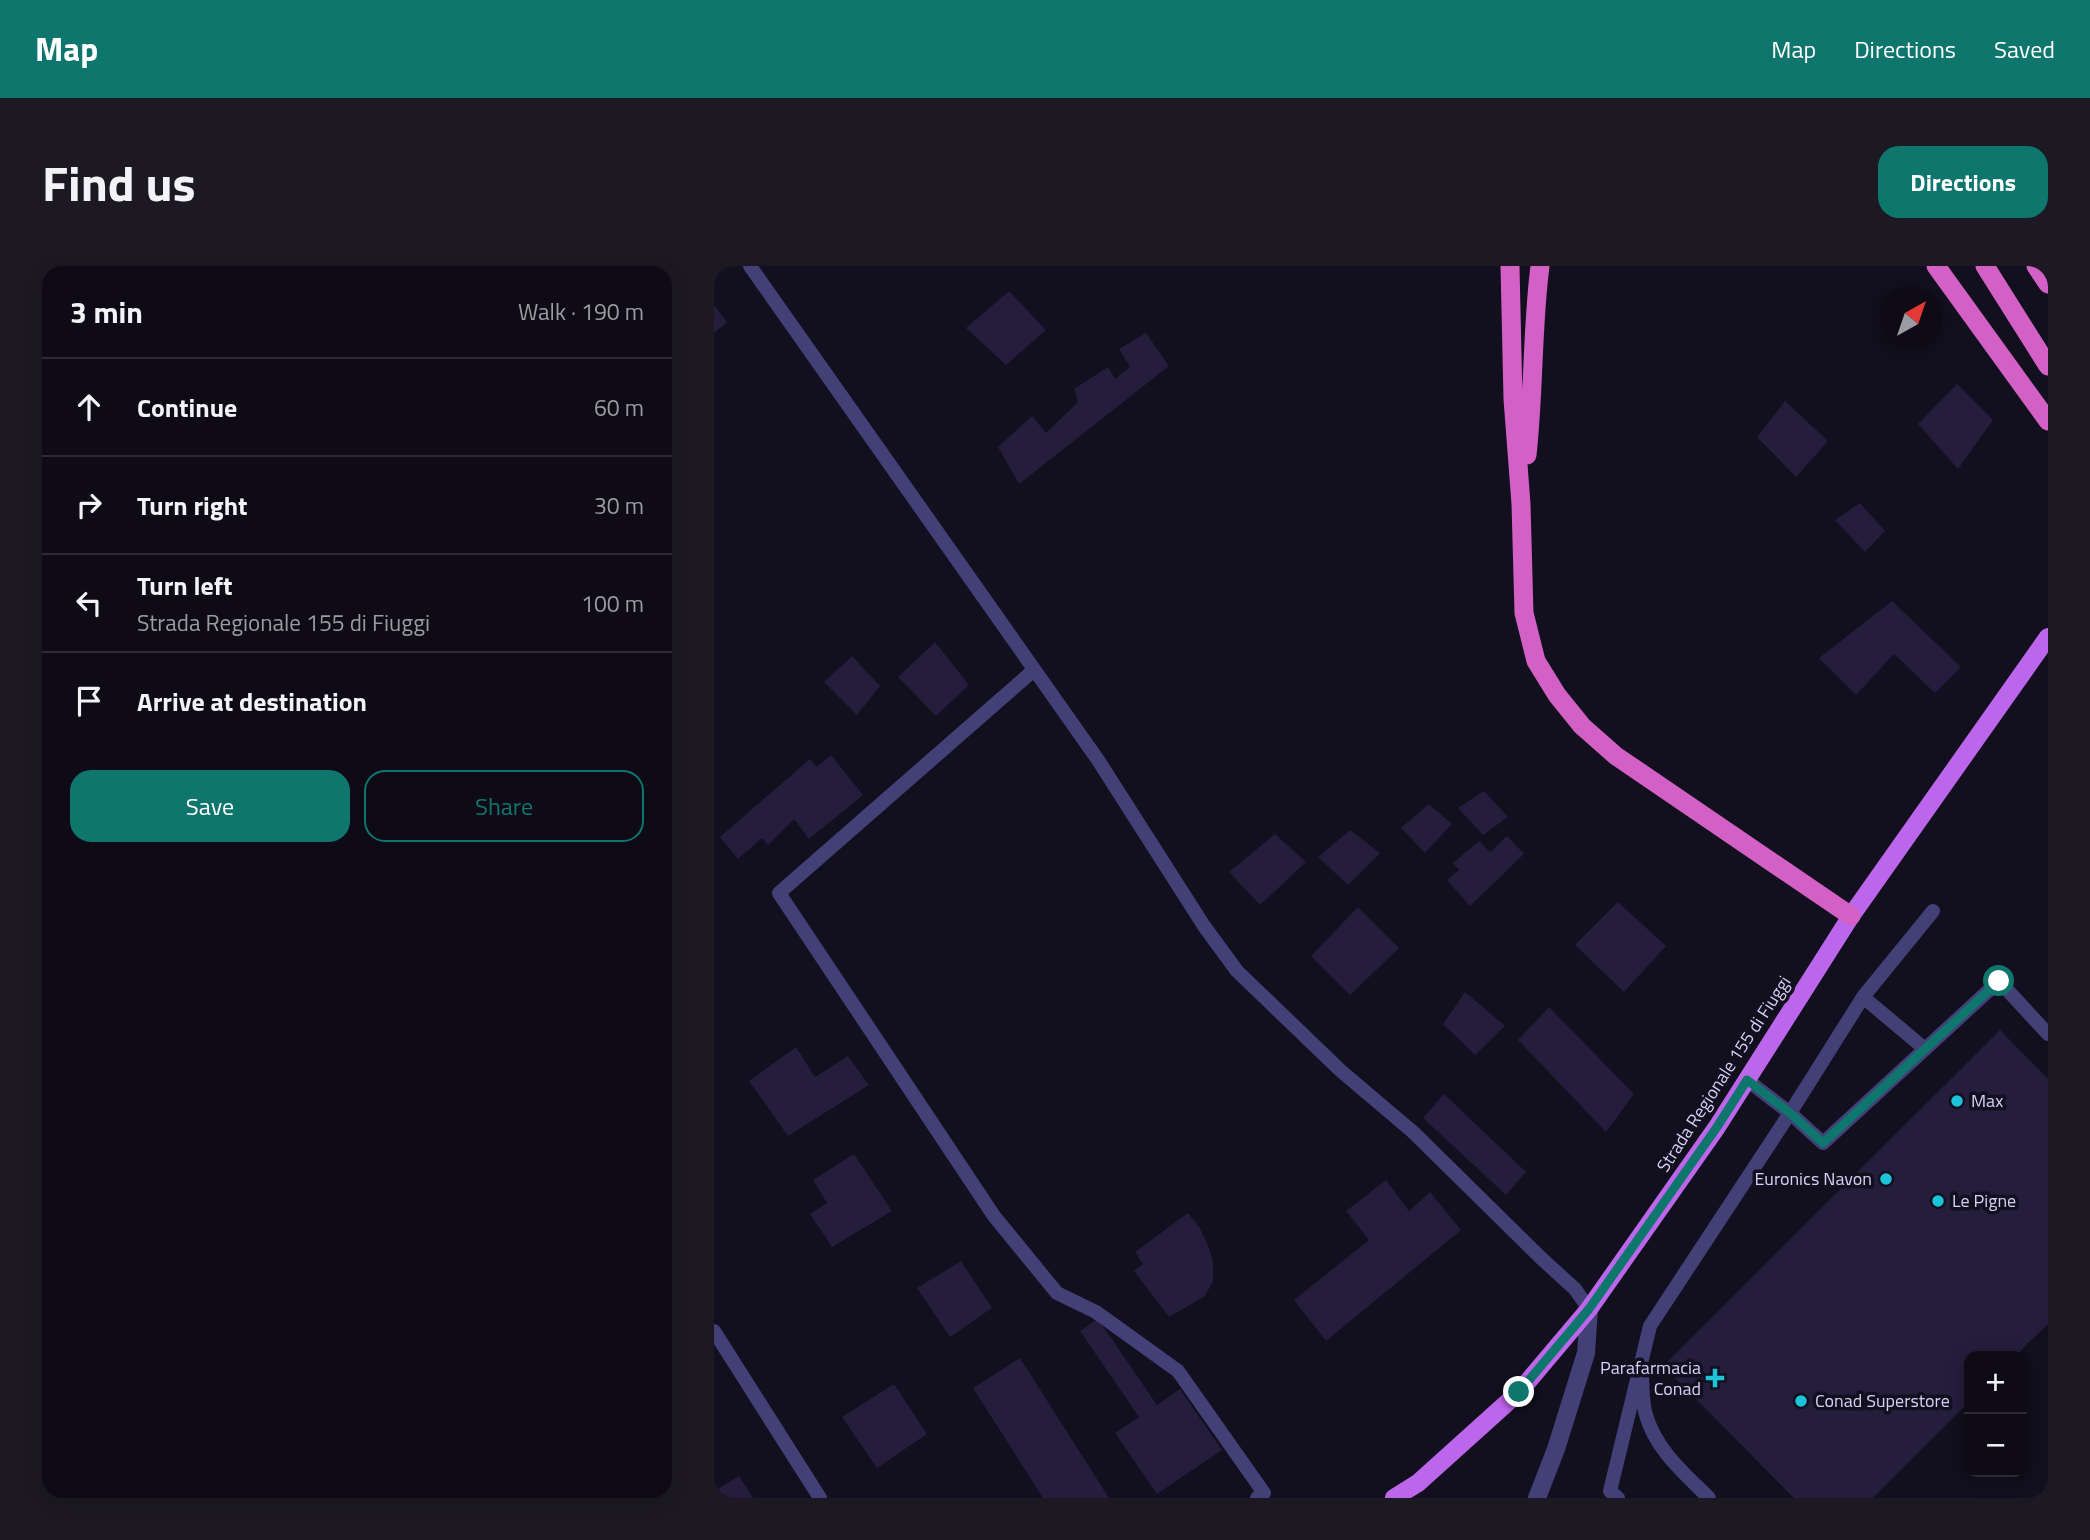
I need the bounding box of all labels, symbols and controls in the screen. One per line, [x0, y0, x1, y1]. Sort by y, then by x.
text: Map [35, 24, 98, 74]
text: Map [1771, 31, 1816, 67]
text: Directions [1854, 31, 1956, 67]
text: Saved [1994, 31, 2055, 67]
text: Find us [42, 145, 196, 220]
button: Directions [1878, 146, 2048, 218]
north arrow [1880, 287, 1943, 350]
text: 3 min [70, 289, 143, 335]
text: Walk · 190 m [518, 294, 644, 329]
icon: ahead [70, 388, 108, 426]
text: Continue [137, 388, 237, 427]
text: 60 m [594, 390, 644, 425]
icon: right [70, 486, 108, 524]
text: Turn right [137, 486, 248, 525]
text: 30 m [594, 488, 644, 523]
text: Turn left [137, 566, 232, 605]
icon: left [70, 584, 108, 622]
text: 100 m [581, 586, 644, 621]
text: Strada Regionale 155 di Fiuggi [137, 605, 430, 640]
icon: arrive [70, 682, 108, 720]
text: Arrive at destination [137, 682, 367, 721]
button: Save [70, 770, 350, 842]
button: Share [364, 770, 644, 842]
route start [1983, 965, 2014, 996]
street label: Strada Regionale 155 di Fiuggi [1650, 970, 1797, 1177]
place label: Max [1971, 1087, 2003, 1114]
marker: Max [1949, 1093, 1965, 1109]
place label: Euronics Navon [1755, 1165, 1872, 1192]
marker: Euronics Navon [1878, 1171, 1894, 1187]
place label: Le Pigne [1952, 1187, 2016, 1214]
marker: Le Pigne [1930, 1193, 1946, 1209]
map controls [1964, 1351, 2027, 1477]
button: + [1964, 1351, 2027, 1414]
place label: Parafarmacia Conad [1600, 1354, 1701, 1402]
marker: Parafarmacia Conad [1707, 1370, 1723, 1386]
route end [1503, 1376, 1534, 1407]
place label: Conad Superstore [1815, 1387, 1950, 1414]
marker: Conad Superstore [1793, 1393, 1809, 1409]
button: − [1964, 1414, 2027, 1477]

